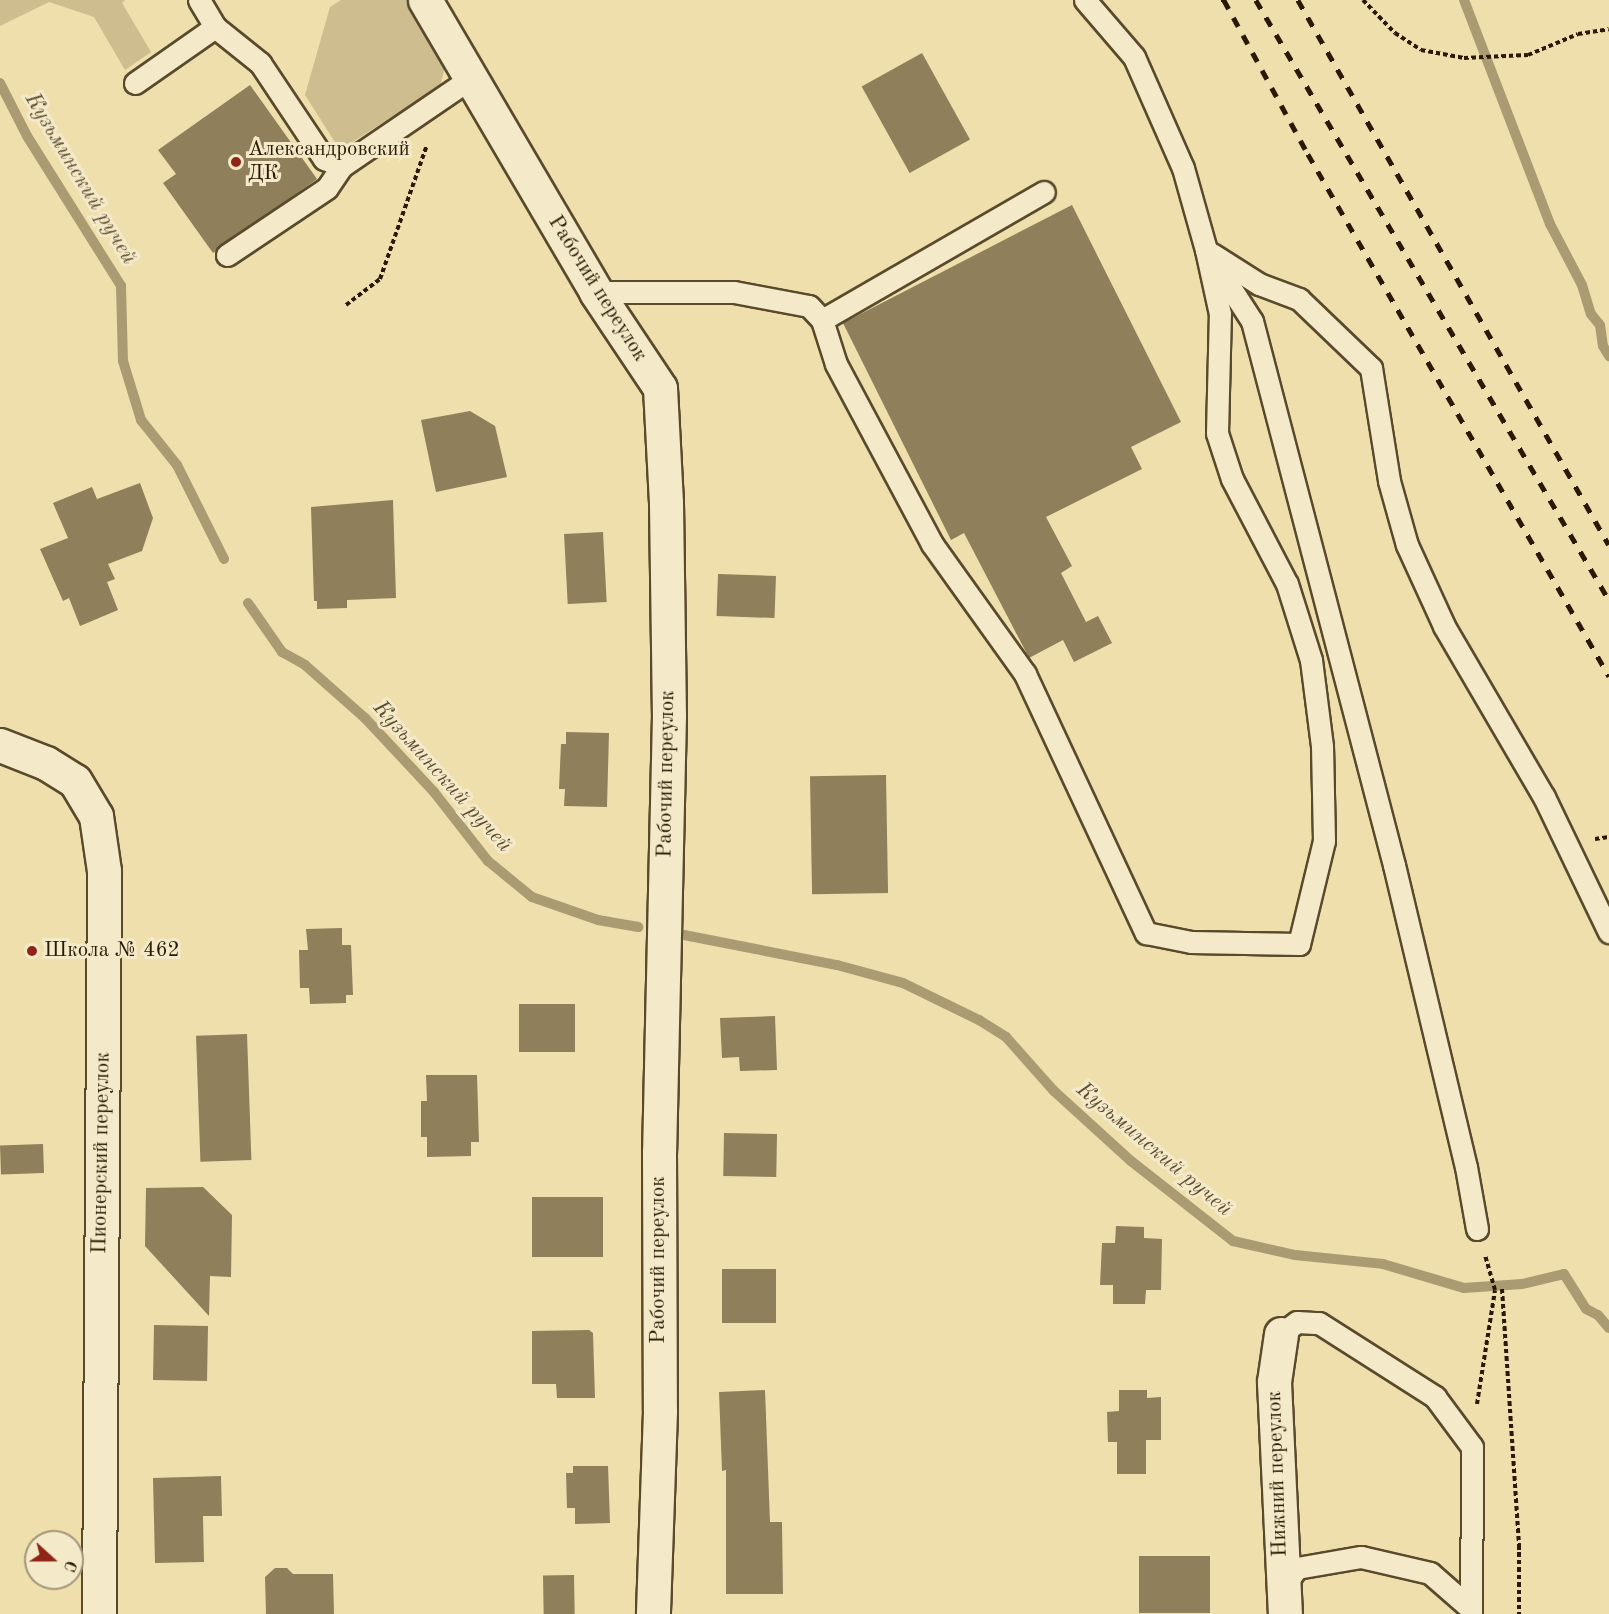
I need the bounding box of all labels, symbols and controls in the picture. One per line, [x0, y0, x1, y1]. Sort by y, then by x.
water label: Кузьминский ручей [18, 89, 142, 269]
place label: Александровский ДК [248, 137, 410, 187]
marker: Александровский ДК [229, 155, 243, 169]
street label: Рабочий переулок [542, 211, 652, 367]
street label: Рабочий переулок [653, 690, 681, 858]
water label: Кузьминский ручей [367, 696, 517, 858]
place label: Школа № 462 [44, 938, 180, 964]
marker: Школа № 462 [25, 944, 39, 958]
street label: Пионерский переулок [88, 1052, 116, 1254]
water label: Кузьминский ручей [1071, 1077, 1237, 1223]
street label: Рабочий переулок [646, 1176, 672, 1344]
street label: Нижний переулок [1263, 1391, 1293, 1557]
north arrow [24, 1530, 84, 1590]
text: С [60, 1558, 78, 1574]

